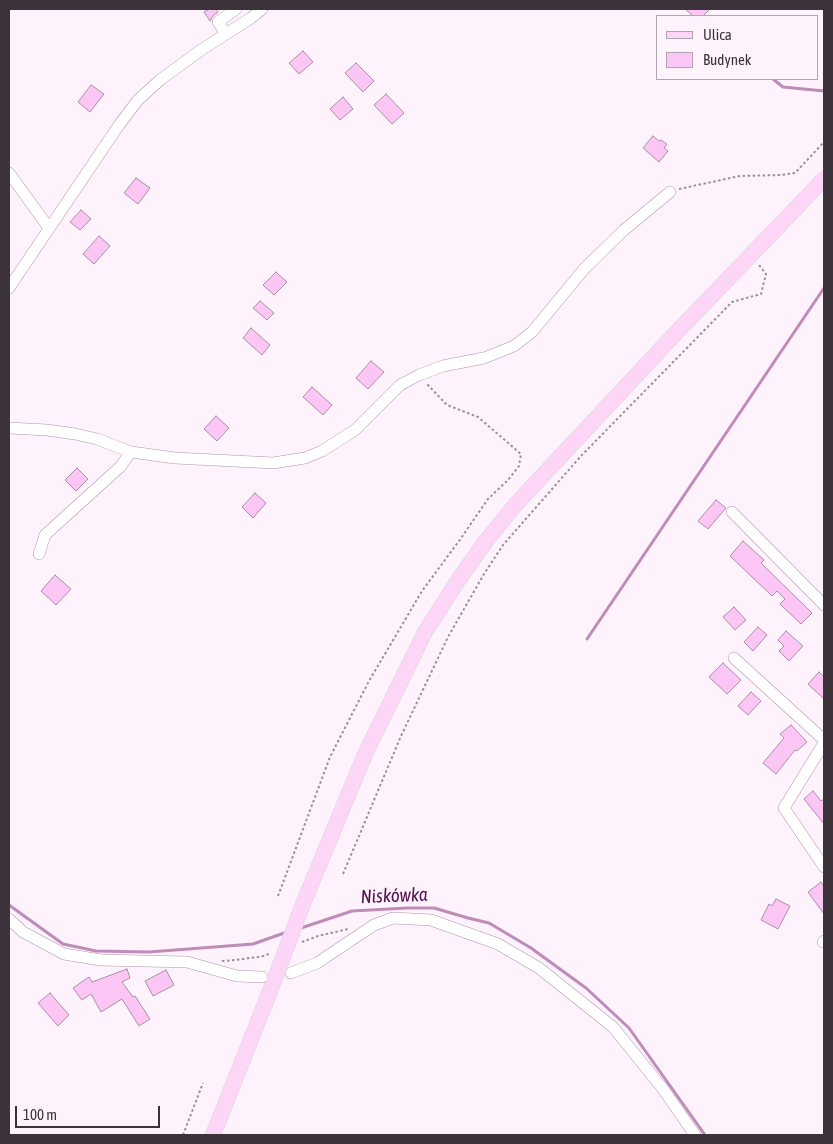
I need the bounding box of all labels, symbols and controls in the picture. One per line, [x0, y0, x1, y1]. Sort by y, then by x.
legend [656, 15, 818, 80]
text: Ulica [703, 26, 732, 43]
text: Budynek [703, 51, 751, 68]
water label: Niskówka [360, 883, 428, 909]
scale bar [18, 1096, 162, 1128]
text: 100 m [23, 1106, 57, 1123]

